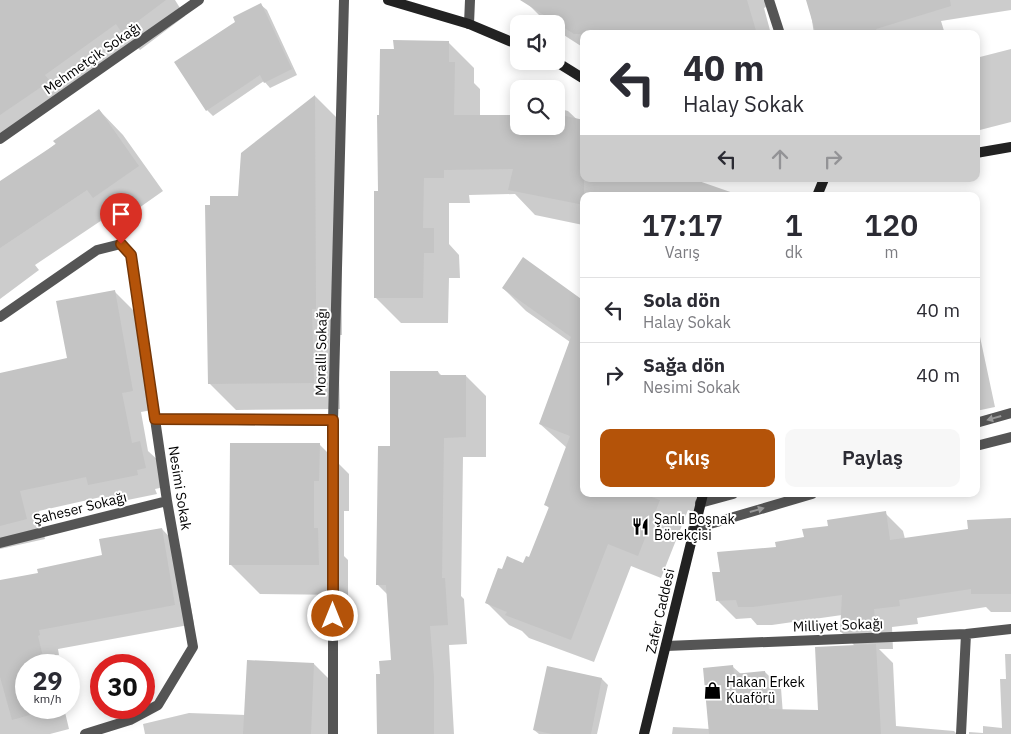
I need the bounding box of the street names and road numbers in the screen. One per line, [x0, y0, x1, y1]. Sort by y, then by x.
street label: Mehmetçik Sokağı [40, 18, 144, 98]
street label: Moralli Sokağı [311, 308, 331, 396]
street label: Nesimi Sokak [164, 445, 196, 532]
street label: Şaheser Sokağı [31, 488, 129, 528]
street label: Zafer Caddesi [641, 567, 679, 655]
street label: Milliyet Sokağı [792, 614, 884, 636]

